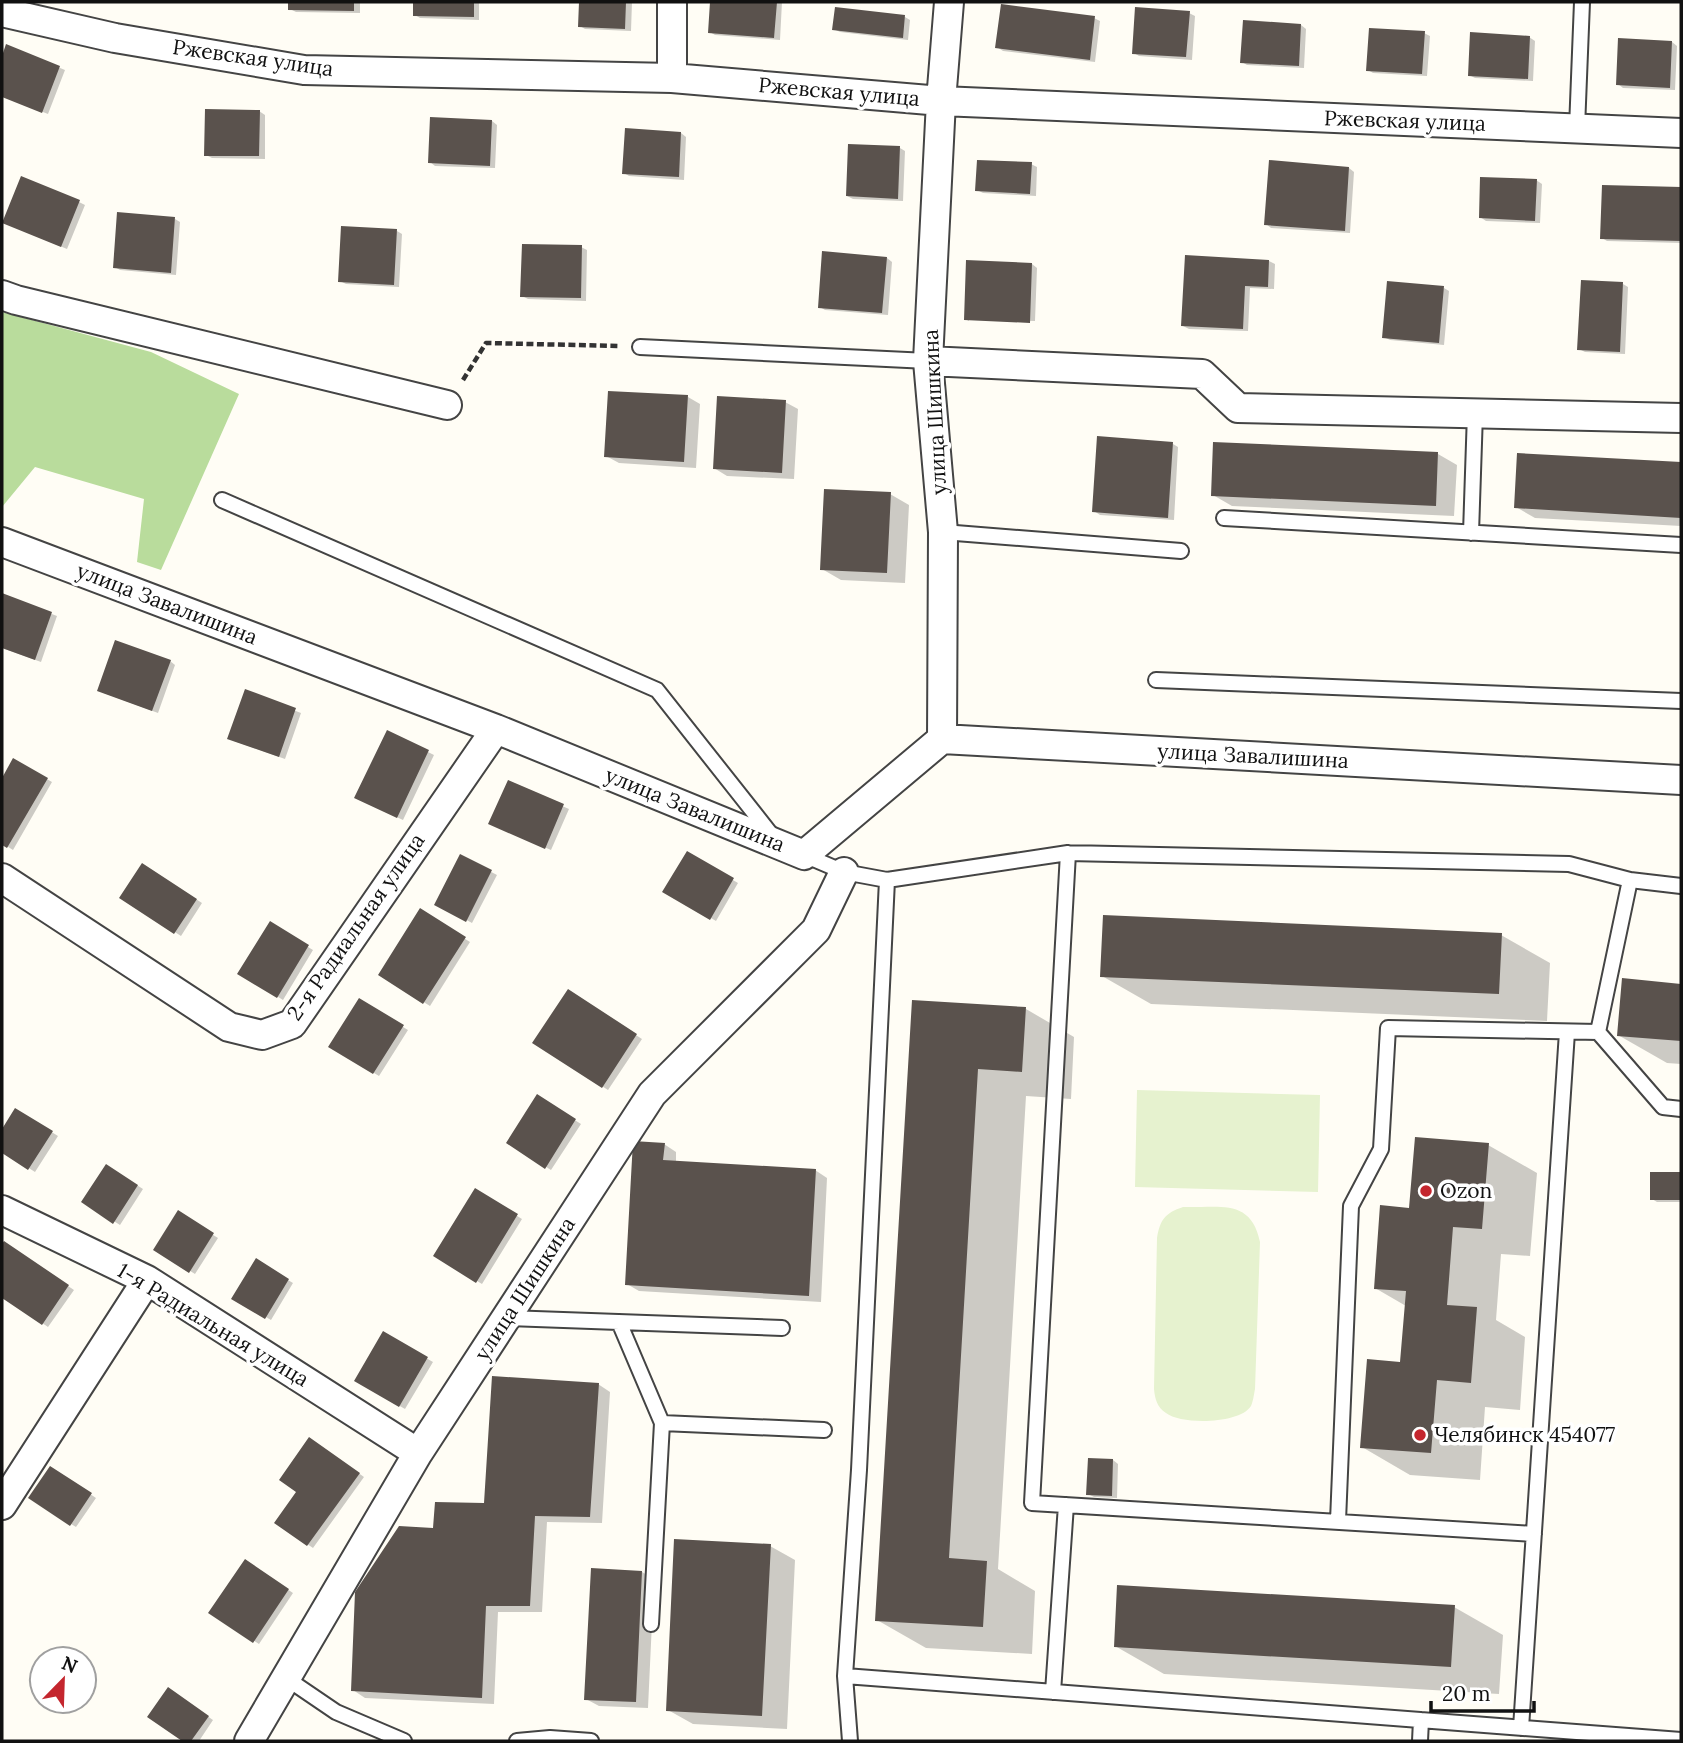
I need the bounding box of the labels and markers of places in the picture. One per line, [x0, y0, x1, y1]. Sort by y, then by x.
place label: Ozon [1440, 1177, 1493, 1204]
marker: Ozon [1418, 1183, 1434, 1199]
place label: Челябинск 454077 [1434, 1421, 1616, 1448]
marker: Челябинск 454077 [1412, 1427, 1428, 1443]

